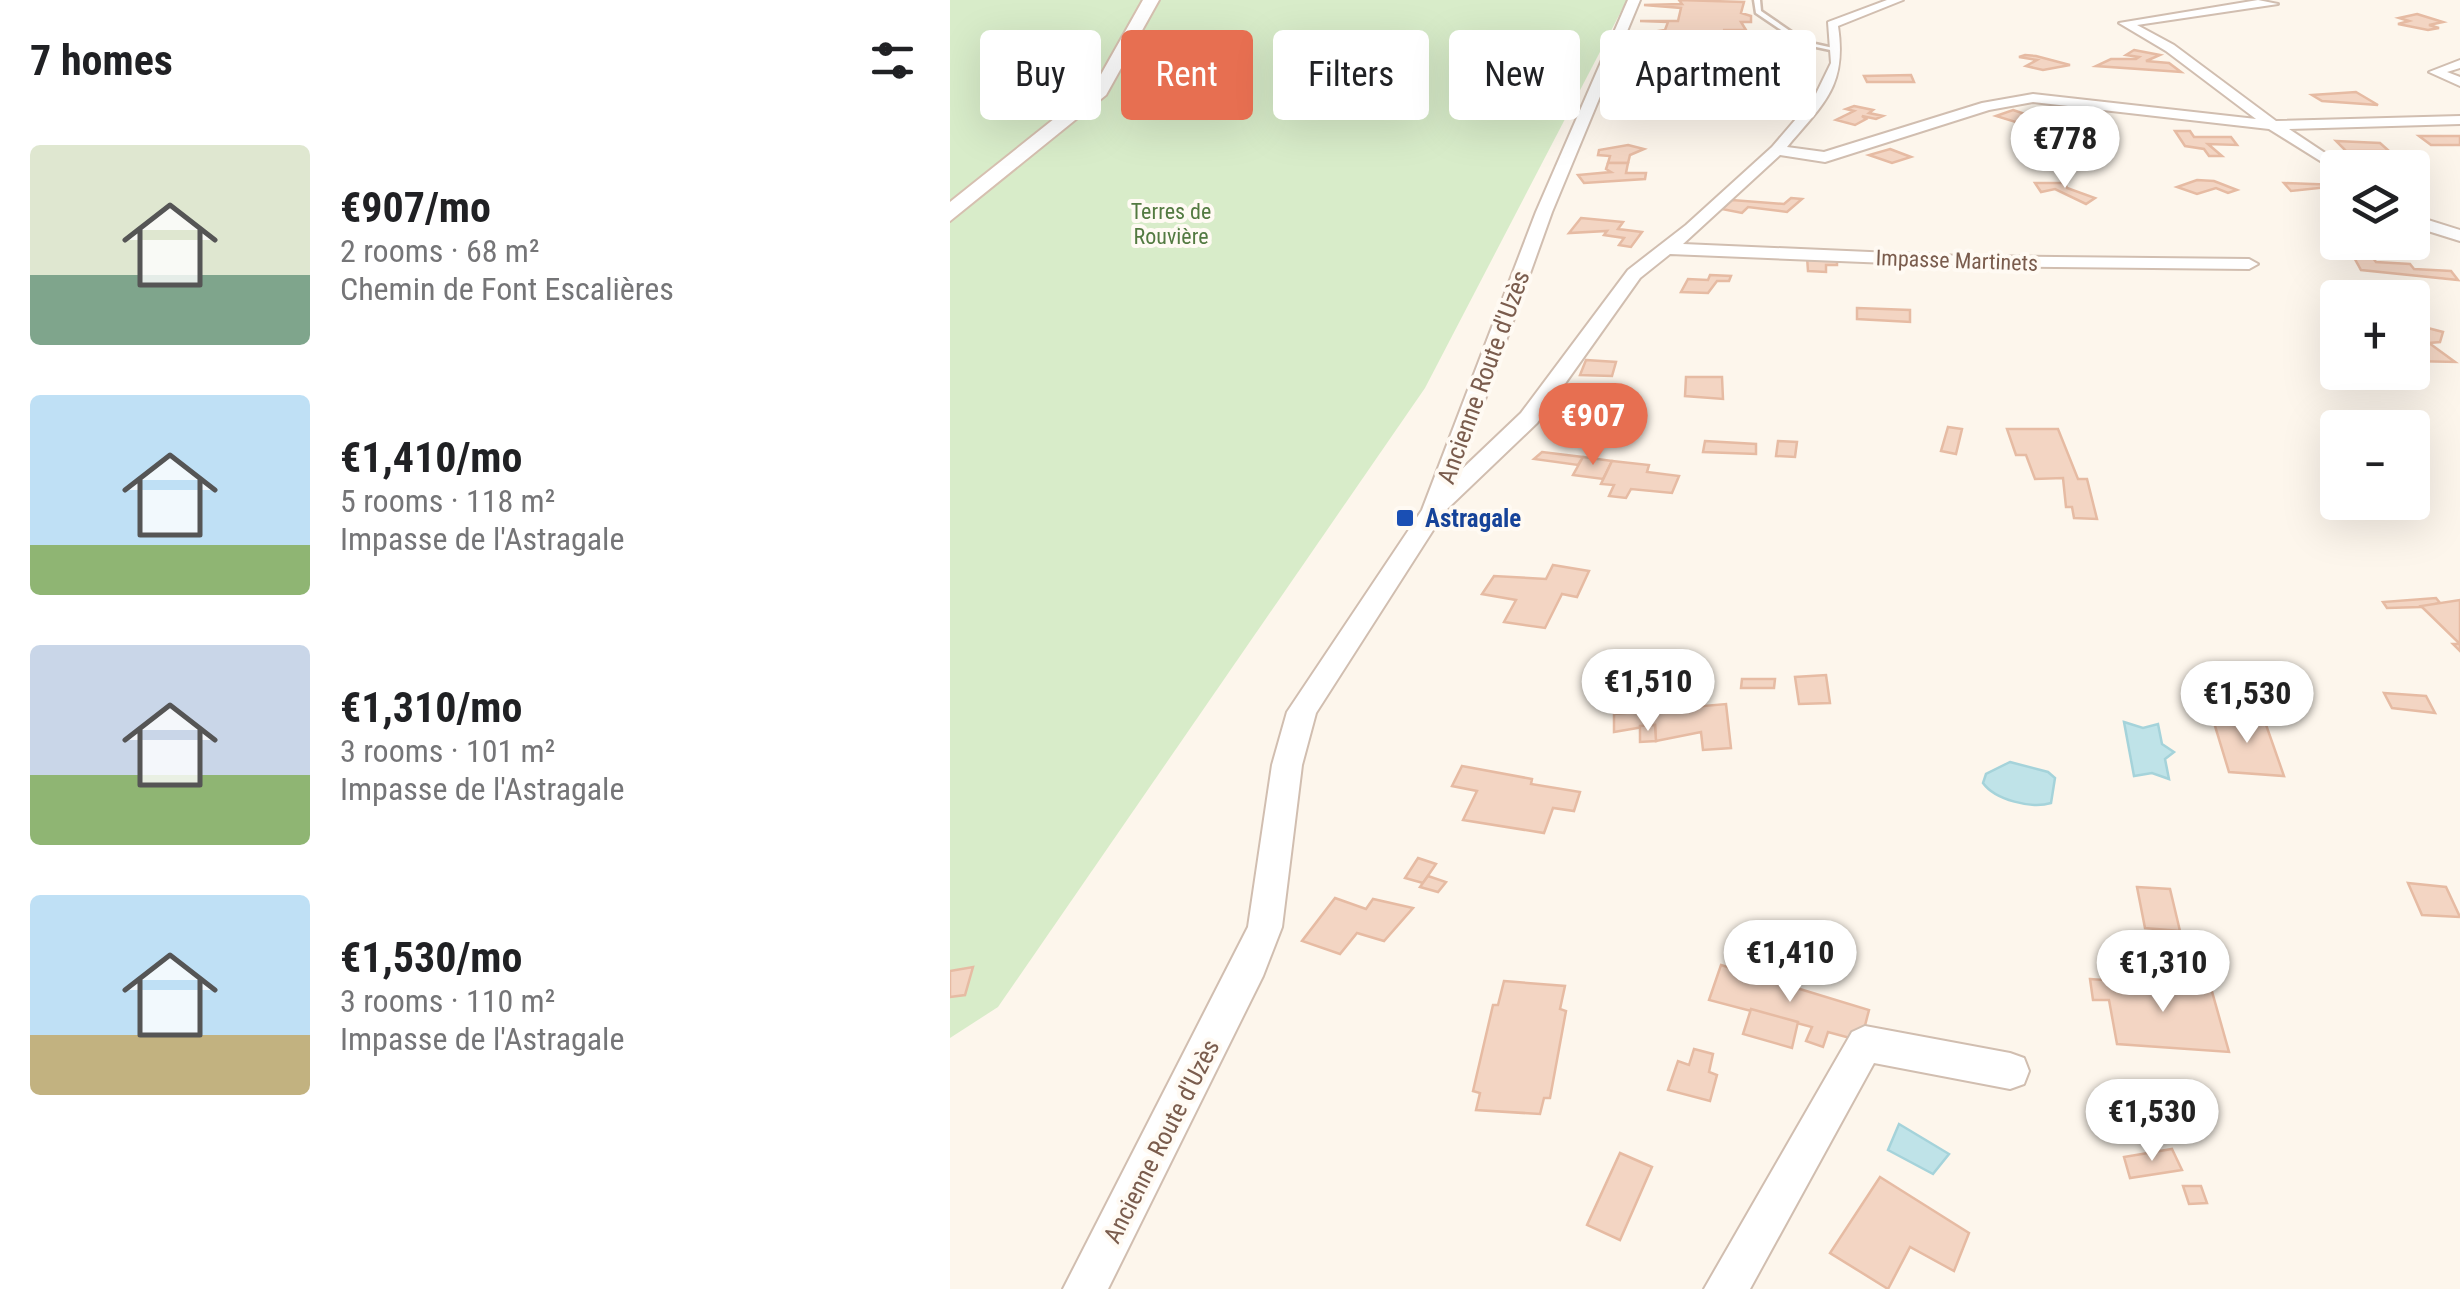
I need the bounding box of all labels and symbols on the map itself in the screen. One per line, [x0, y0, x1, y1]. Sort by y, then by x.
pin: €778 [2006, 106, 2124, 191]
park label: Terres de Rouvière [1131, 199, 1211, 249]
street label: Impasse Martinets [1875, 245, 2039, 276]
street label: Ancienne Route d'Uzès [1431, 267, 1536, 488]
pin: €907 [1534, 383, 1652, 468]
place label: Astragale [1425, 504, 1521, 533]
marker: Astragale [1394, 507, 1416, 529]
pin: €1,510 [1567, 649, 1729, 734]
pin: €1,530 [2166, 661, 2328, 746]
pin: €1,410 [1709, 920, 1871, 1005]
pin: €1,310 [2082, 930, 2244, 1015]
street label: Ancienne Route d'Uzès [1098, 1035, 1225, 1248]
pin: €1,530 [2071, 1079, 2233, 1164]

